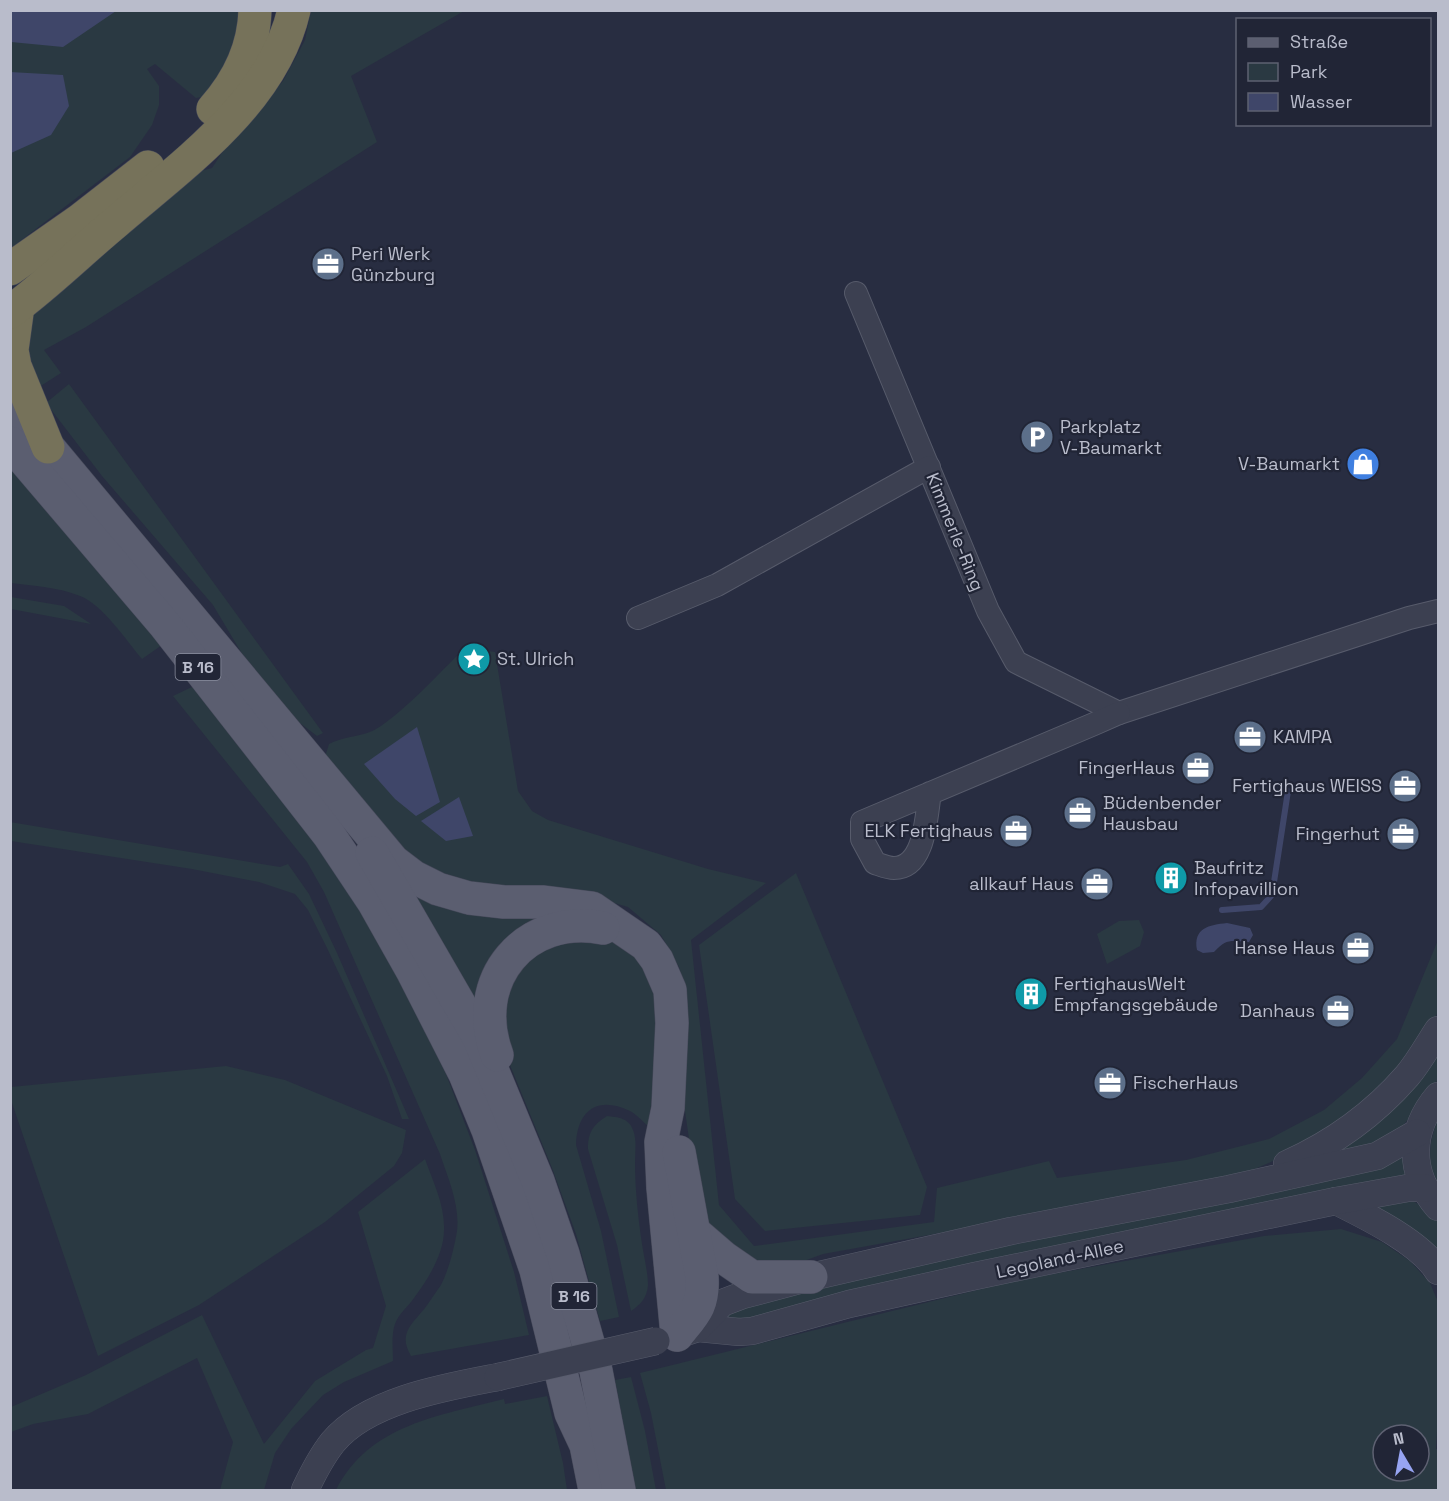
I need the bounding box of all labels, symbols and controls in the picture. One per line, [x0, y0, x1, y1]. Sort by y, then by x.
legend [1236, 18, 1431, 126]
text: Straße [1290, 30, 1348, 53]
text: Park [1290, 60, 1328, 83]
text: Wasser [1290, 90, 1352, 113]
place label: Peri Werk Günzburg [351, 242, 435, 286]
office icon: Peri Werk Günzburg [310, 246, 346, 282]
place label: Parkplatz V-Baumarkt [1060, 415, 1162, 459]
parking icon: Parkplatz V-Baumarkt [1019, 419, 1055, 455]
shop icon: V-Baumarkt [1345, 446, 1381, 482]
place label: V-Baumarkt [1238, 452, 1340, 475]
street label: Kimmerle-Ring [921, 469, 990, 594]
place icon: St. Ulrich [456, 641, 492, 677]
place label: St. Ulrich [497, 647, 574, 670]
road number: B 16 [176, 654, 220, 680]
office icon: KAMPA [1232, 719, 1268, 755]
place label: KAMPA [1273, 725, 1332, 748]
office icon: FingerHaus [1180, 750, 1216, 786]
place label: FingerHaus [1078, 756, 1175, 779]
office icon: Fertighaus WEISS [1387, 768, 1423, 804]
place label: Fertighaus WEISS [1232, 774, 1382, 797]
place label: Büdenbender Hausbau [1103, 791, 1222, 835]
office icon: Büdenbender Hausbau [1062, 795, 1098, 831]
office icon: ELK Fertighaus [998, 813, 1034, 849]
office icon: Fingerhut [1385, 816, 1421, 852]
place label: ELK Fertighaus [864, 819, 993, 842]
place label: Fingerhut [1296, 822, 1380, 845]
place label: Baufritz Infopavillion [1194, 856, 1299, 900]
building icon: Baufritz Infopavillion [1153, 860, 1189, 896]
office icon: allkauf Haus [1079, 866, 1115, 902]
place label: allkauf Haus [969, 872, 1074, 895]
office icon: Hanse Haus [1340, 930, 1376, 966]
place label: Hanse Haus [1235, 936, 1335, 959]
place label: FertighausWelt Empfangsgebäude [1054, 972, 1218, 1016]
building icon: FertighausWelt Empfangsgebäude [1013, 976, 1049, 1012]
office icon: Danhaus [1320, 993, 1356, 1029]
place label: Danhaus [1240, 999, 1315, 1022]
office icon: FischerHaus [1092, 1065, 1128, 1101]
place label: FischerHaus [1133, 1071, 1238, 1094]
street label: Legoland-Allee [994, 1234, 1126, 1283]
road number: B 16 [552, 1283, 596, 1309]
north arrow [1371, 1423, 1431, 1483]
text: N [1391, 1427, 1406, 1450]

